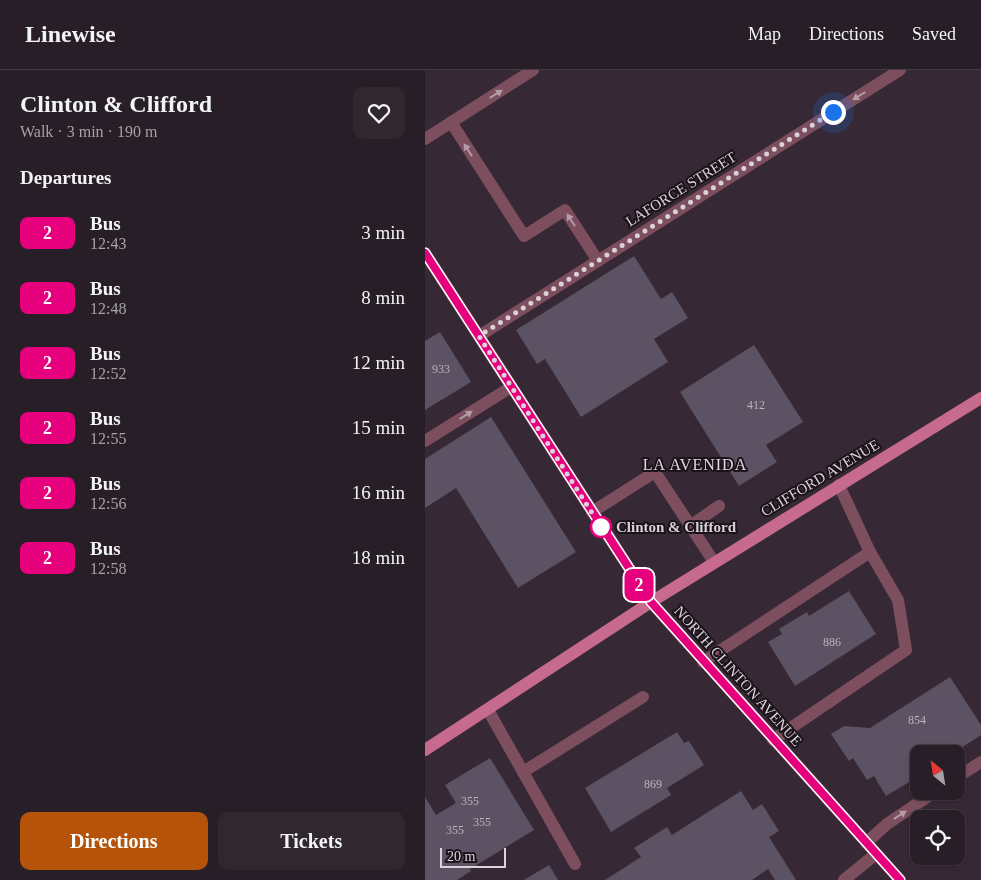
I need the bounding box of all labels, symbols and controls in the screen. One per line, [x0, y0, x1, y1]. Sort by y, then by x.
text: Linewise [25, 21, 116, 47]
text: Map [748, 24, 781, 44]
text: Directions [809, 24, 884, 44]
text: Saved [912, 24, 956, 44]
button: heart [353, 87, 405, 139]
one-way arrow [489, 89, 502, 99]
text: Clinton & Clifford [20, 91, 212, 117]
one-way arrow [853, 91, 866, 101]
your location [821, 100, 846, 125]
text: Walk · 3 min · 190 m [20, 123, 157, 140]
one-way arrow [463, 143, 473, 156]
street label: LAFORCE STREET [623, 149, 739, 229]
text: Departures [20, 167, 111, 188]
text: Bus [90, 213, 121, 234]
one-way arrow [566, 213, 576, 227]
text: 3 min [361, 222, 405, 243]
text: 2 [43, 223, 52, 243]
text: 12:43 [90, 235, 126, 252]
text: Bus [90, 278, 121, 299]
text: 8 min [361, 287, 405, 308]
text: 2 [43, 288, 52, 308]
text: 12:48 [90, 300, 126, 317]
text: Bus [90, 343, 121, 364]
text: 12 min [352, 352, 405, 373]
text: 2 [43, 353, 52, 373]
house number: 933 [432, 362, 450, 376]
text: 12:52 [90, 365, 126, 382]
house number: 412 [747, 398, 765, 412]
text: Bus [90, 408, 121, 429]
one-way arrow [460, 410, 473, 420]
text: 15 min [352, 417, 405, 438]
text: 2 [43, 418, 52, 438]
text: 12:55 [90, 430, 126, 447]
street label: CLIFFORD AVENUE [758, 436, 882, 520]
district label: LA AVENIDA [643, 456, 747, 473]
text: Bus [90, 473, 121, 494]
text: 16 min [352, 482, 405, 503]
text: 2 [43, 483, 52, 503]
text: 12:56 [90, 495, 126, 512]
marker: Clinton & Clifford [590, 516, 612, 538]
place label: Clinton & Clifford [616, 519, 737, 535]
text: Bus [90, 538, 121, 559]
text: 18 min [352, 547, 405, 568]
text: 2 [43, 548, 52, 568]
text: 12:58 [90, 560, 126, 577]
line badge: 2 [623, 569, 655, 601]
text: 2 [635, 575, 644, 595]
street label: NORTH CLINTON AVENUE [671, 603, 805, 749]
house number: 886 [823, 635, 841, 649]
house number: 854 [908, 713, 926, 727]
north arrow [910, 745, 965, 800]
map controls [910, 745, 965, 865]
house number: 869 [644, 777, 662, 791]
house number: 355 [461, 794, 479, 808]
one-way arrow [893, 810, 906, 820]
button: locate [910, 810, 965, 865]
button: Directions [20, 812, 208, 870]
button: Tickets [218, 812, 405, 870]
house number: 355 [473, 815, 491, 829]
house number: 355 [446, 823, 464, 837]
scale bar [440, 845, 506, 868]
text: 20 m [447, 849, 475, 864]

